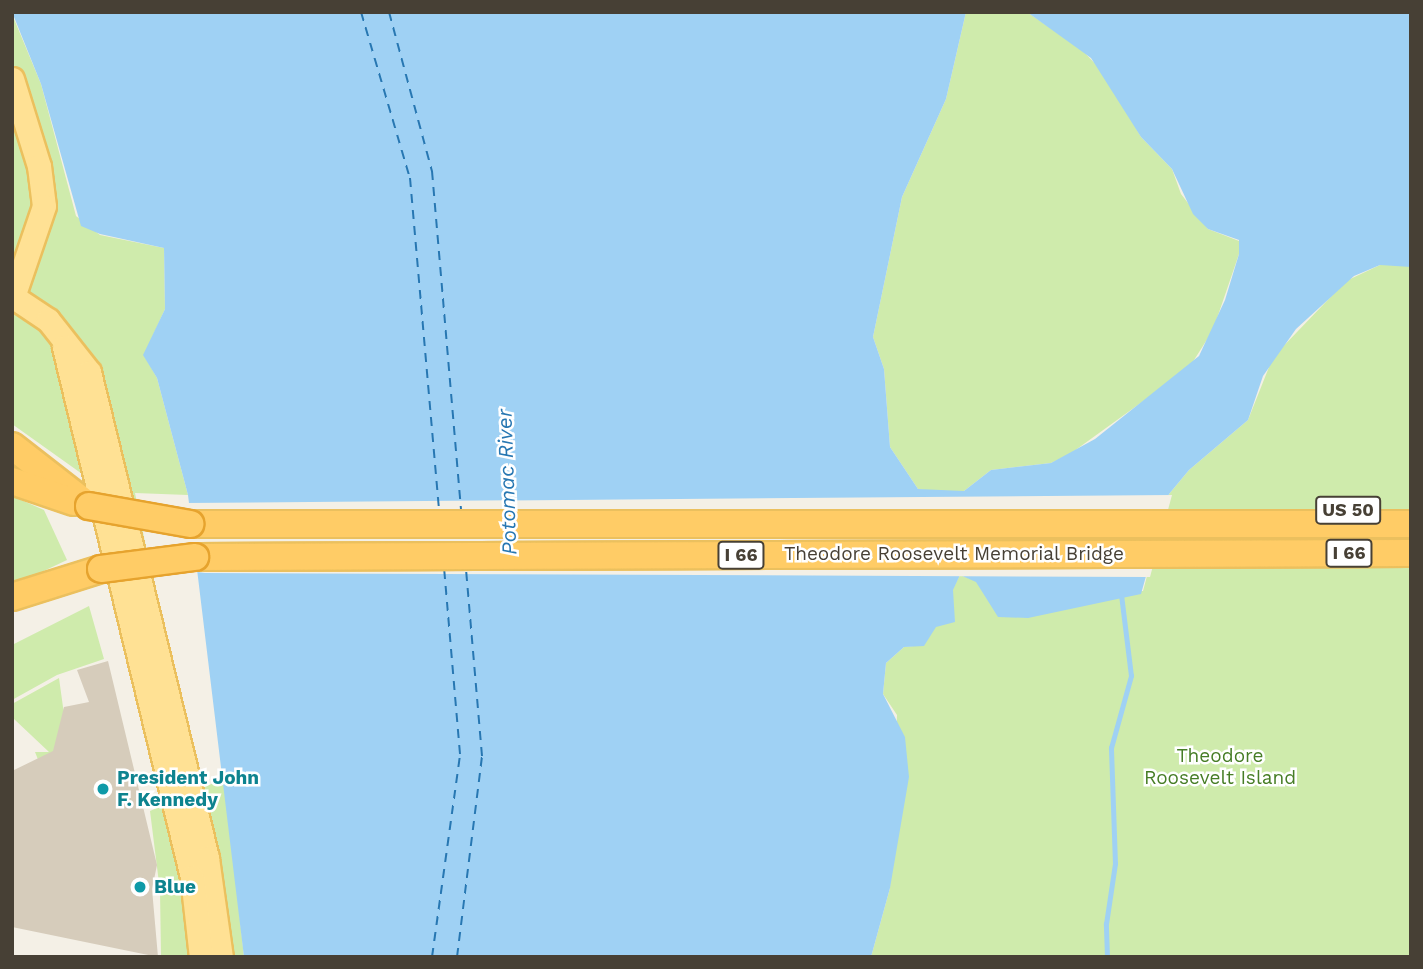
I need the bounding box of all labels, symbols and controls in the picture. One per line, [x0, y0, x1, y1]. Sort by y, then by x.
water label: Potomac River [492, 409, 522, 555]
road number: US 50 [1315, 496, 1381, 524]
road number: I 66 [1324, 538, 1374, 568]
road number: I 66 [716, 540, 766, 570]
street label: Theodore Roosevelt Memorial Bridge [784, 543, 1124, 565]
park label: Theodore Roosevelt Island [1144, 745, 1296, 789]
place label: President John F. Kennedy [117, 767, 259, 811]
marker: President John F. Kennedy [95, 781, 111, 797]
place label: Blue [154, 876, 196, 898]
marker: Blue [132, 879, 148, 895]

